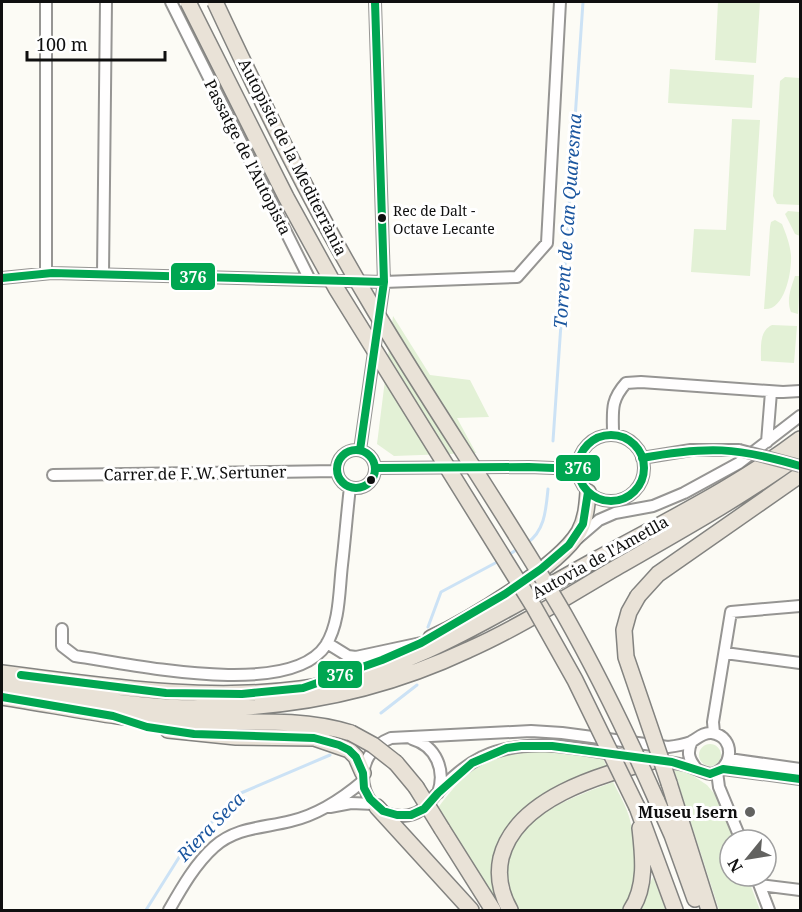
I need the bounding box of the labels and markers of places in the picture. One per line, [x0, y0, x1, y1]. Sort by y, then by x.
place label: Rec de Dalt - Octave Lecante [393, 201, 495, 238]
marker: Rec de Dalt - Octave Lecante [376, 212, 388, 224]
unlabelled marker [365, 474, 377, 486]
place label: Museu Isern [638, 801, 738, 823]
marker: Museu Isern [743, 805, 757, 819]

